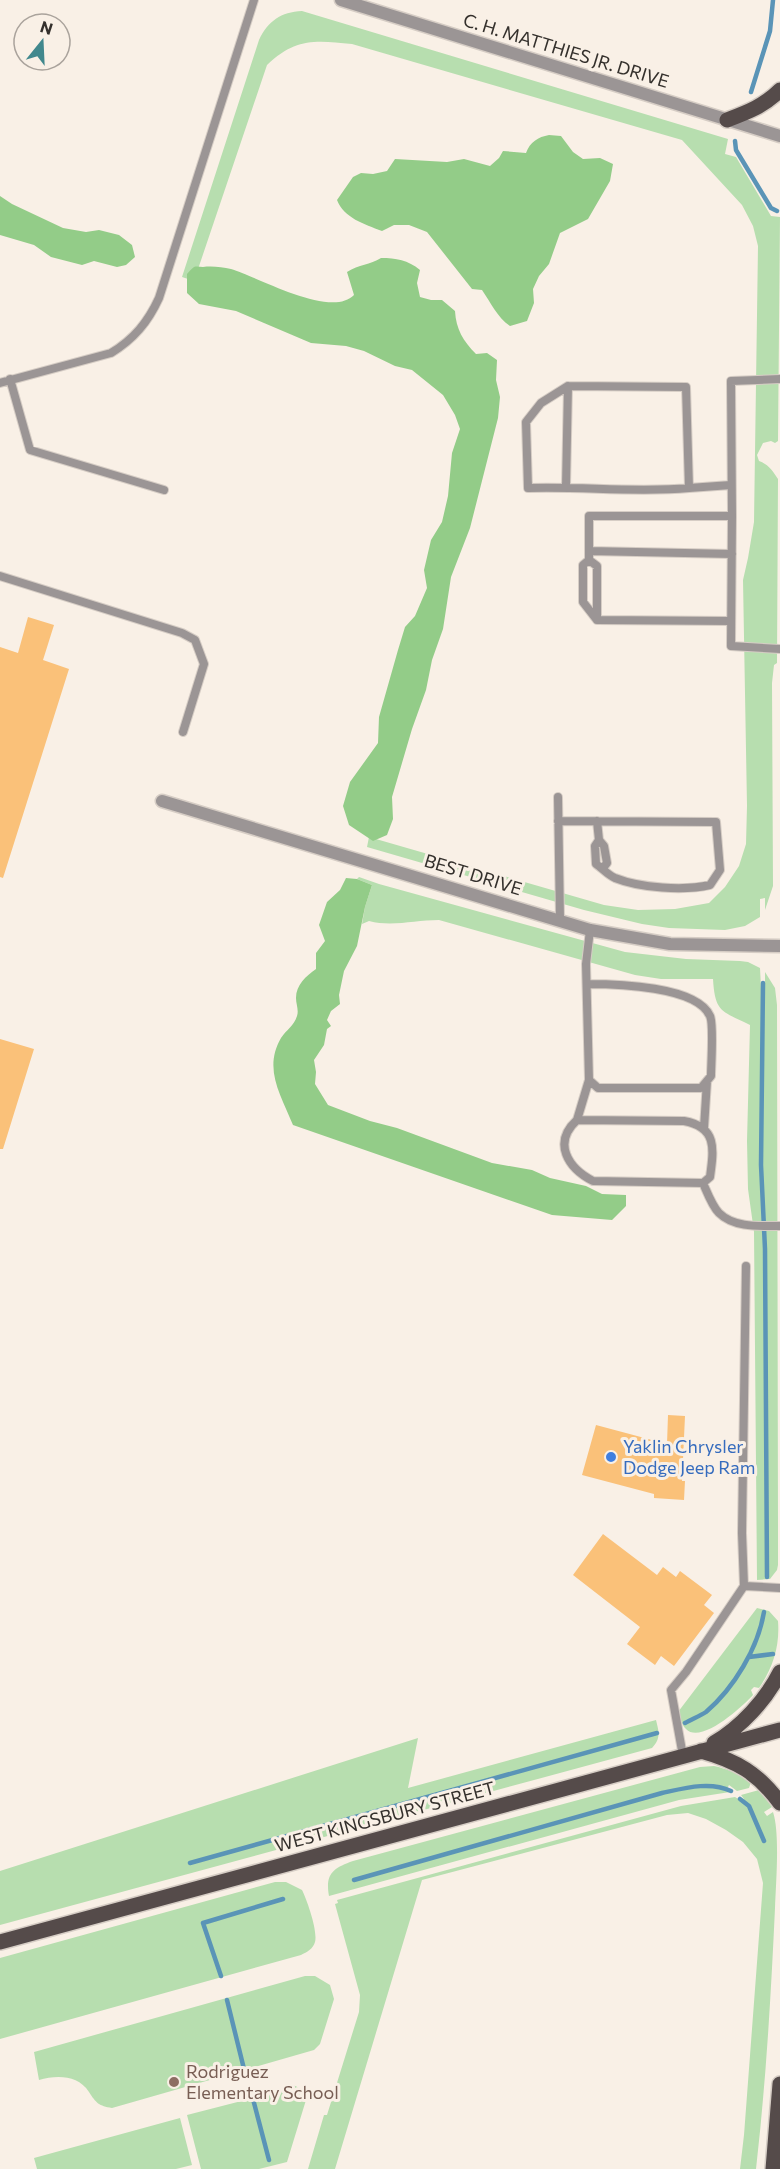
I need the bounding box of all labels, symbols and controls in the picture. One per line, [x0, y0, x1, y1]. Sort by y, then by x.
street label: C. H. MATTHIES JR. DRIVE [461, 8, 672, 92]
north arrow [12, 12, 72, 72]
text: N [38, 16, 55, 38]
street label: BEST DRIVE [422, 849, 525, 899]
place label: Yaklin Chrysler Dodge Jeep Ram [623, 1435, 755, 1478]
marker: Yaklin Chrysler Dodge Jeep Ram [604, 1450, 618, 1464]
street label: WEST KINGSBURY STREET [272, 1776, 497, 1856]
place label: Rodriguez Elementary School [186, 2060, 339, 2103]
marker: Rodriguez Elementary School [167, 2075, 181, 2089]

